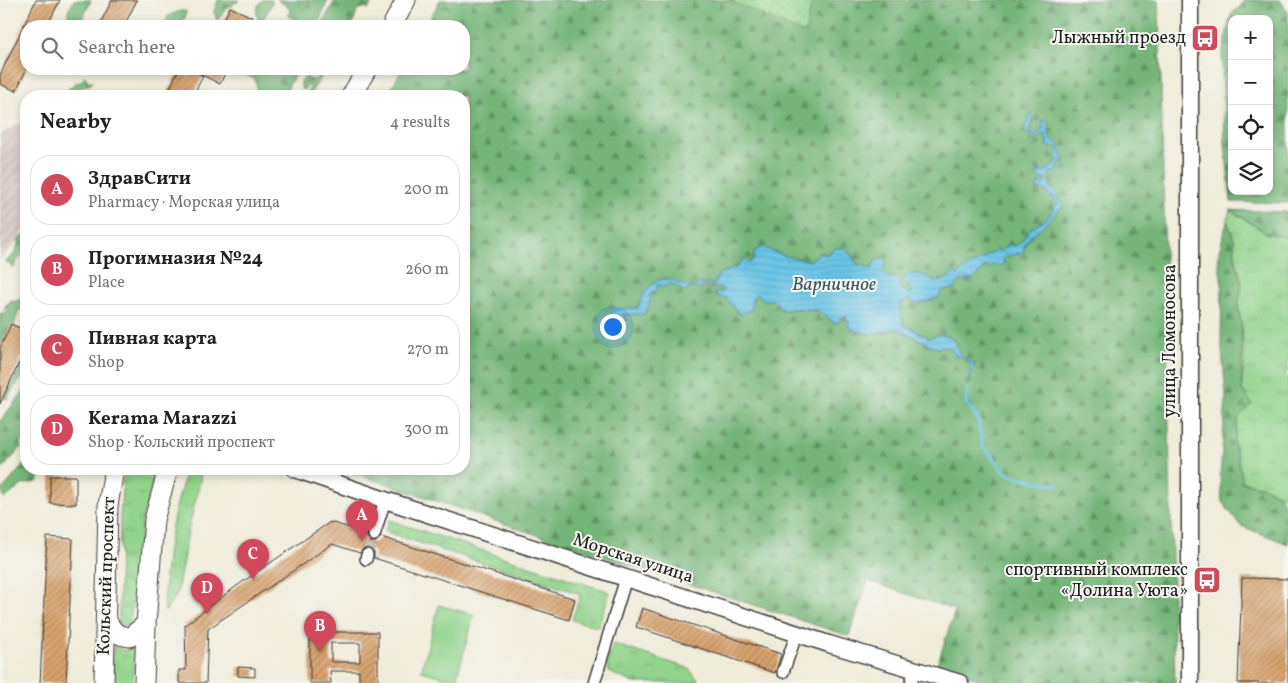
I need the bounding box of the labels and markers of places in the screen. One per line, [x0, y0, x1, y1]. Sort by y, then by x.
bus stop icon: Лыжный проезд [1190, 23, 1220, 53]
place label: Лыжный проезд [1052, 26, 1186, 51]
pin: A [346, 500, 378, 541]
pin: C [237, 539, 269, 580]
place label: спортивный комплекс «Долина Уюта» [1005, 558, 1188, 604]
bus stop icon: спортивный комплекс «Долина Уюта» [1192, 565, 1222, 595]
pin: D [191, 573, 223, 614]
pin: B [304, 611, 336, 652]

